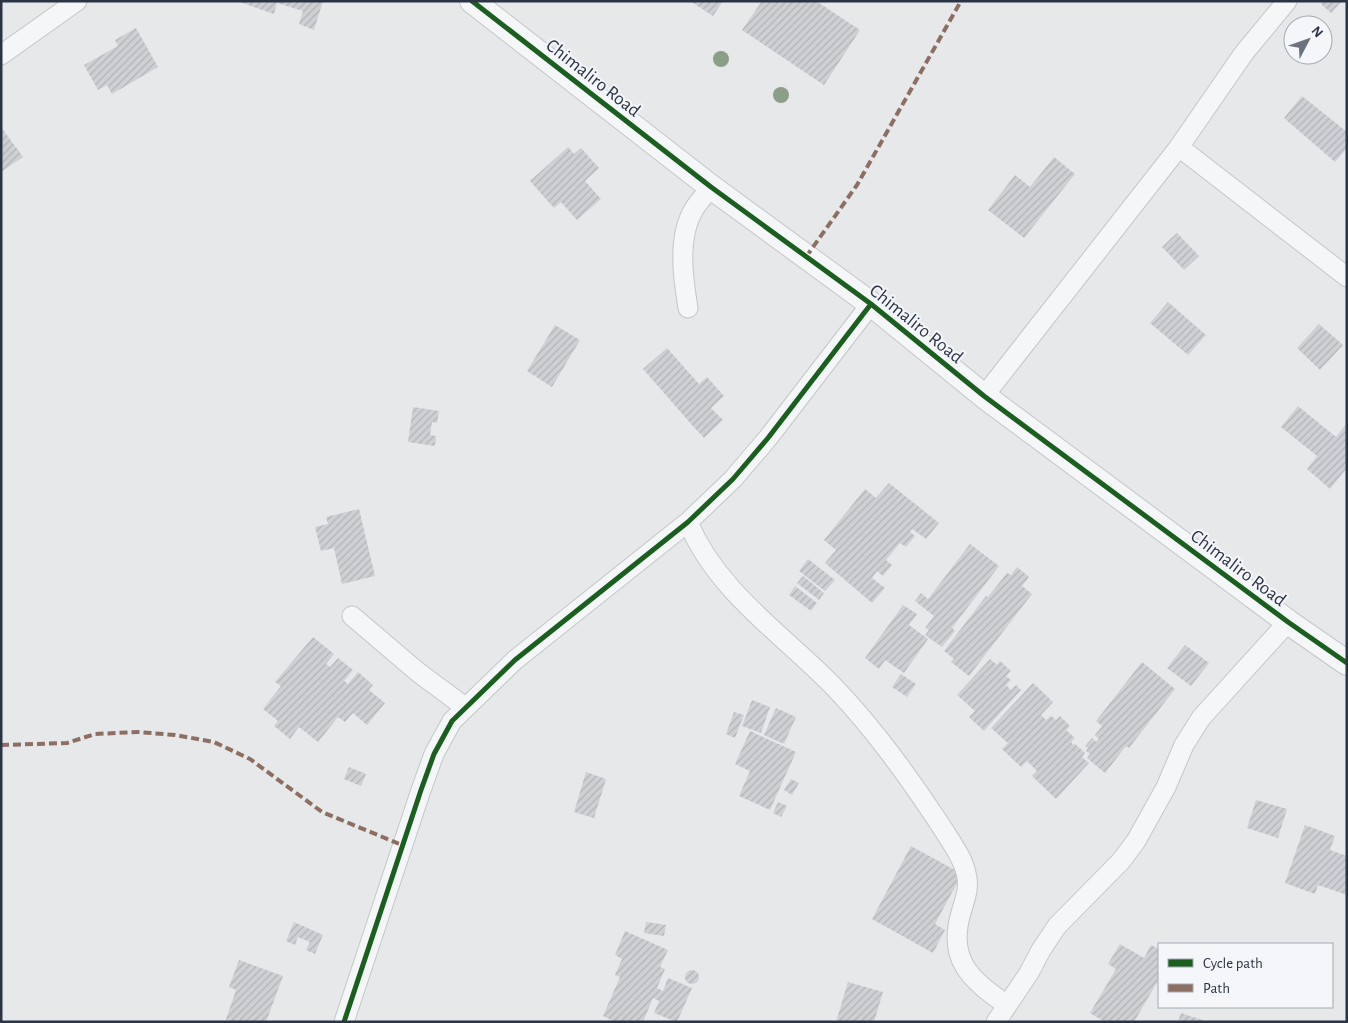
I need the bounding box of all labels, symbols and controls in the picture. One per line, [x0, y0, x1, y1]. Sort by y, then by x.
north arrow [1283, 15, 1333, 65]
text: N [1309, 24, 1326, 40]
street label: Chimaliro Road [542, 36, 644, 121]
street label: Chimaliro Road [866, 281, 966, 368]
street label: Chimaliro Road [1187, 526, 1289, 610]
legend [1158, 943, 1333, 1008]
text: Cycle path [1203, 956, 1263, 971]
text: Path [1203, 981, 1230, 996]

